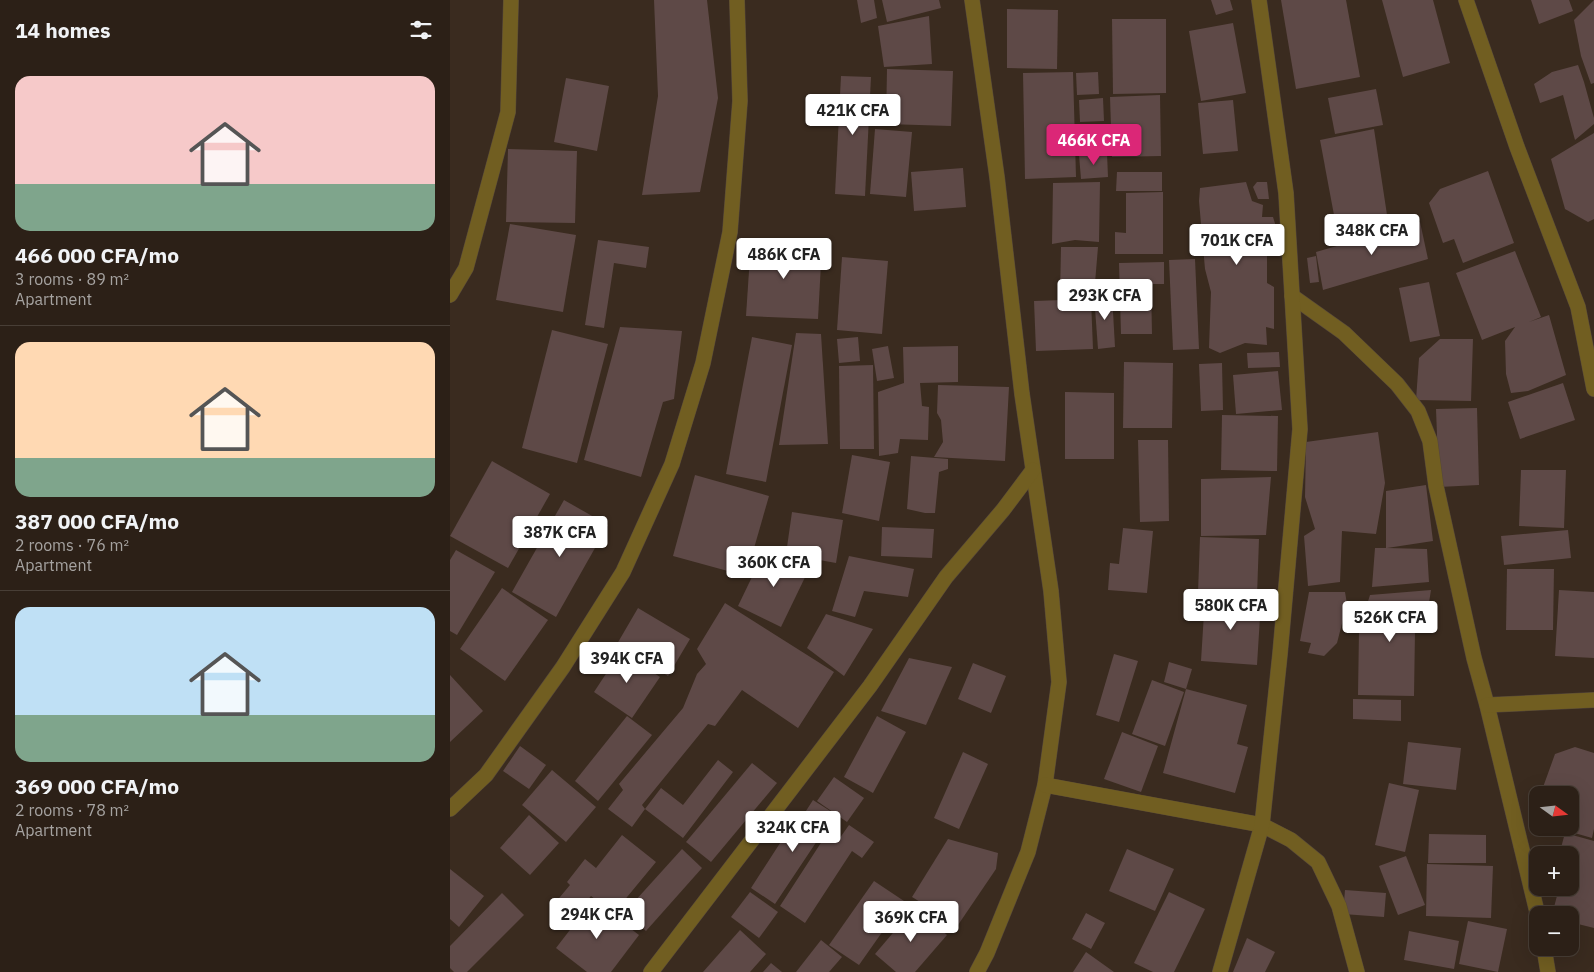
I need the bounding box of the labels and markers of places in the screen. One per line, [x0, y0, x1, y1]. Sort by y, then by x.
pin: 421K CFA [801, 94, 905, 136]
pin: 466K CFA [1042, 124, 1146, 166]
pin: 348K CFA [1320, 214, 1424, 256]
pin: 701K CFA [1185, 224, 1289, 266]
pin: 486K CFA [732, 238, 836, 280]
pin: 293K CFA [1053, 278, 1157, 321]
pin: 387K CFA [508, 516, 612, 558]
pin: 360K CFA [722, 546, 826, 588]
pin: 580K CFA [1179, 588, 1283, 631]
pin: 526K CFA [1338, 600, 1442, 643]
pin: 394K CFA [575, 642, 679, 684]
pin: 324K CFA [741, 810, 845, 853]
pin: 294K CFA [545, 898, 649, 940]
pin: 369K CFA [859, 900, 963, 943]

